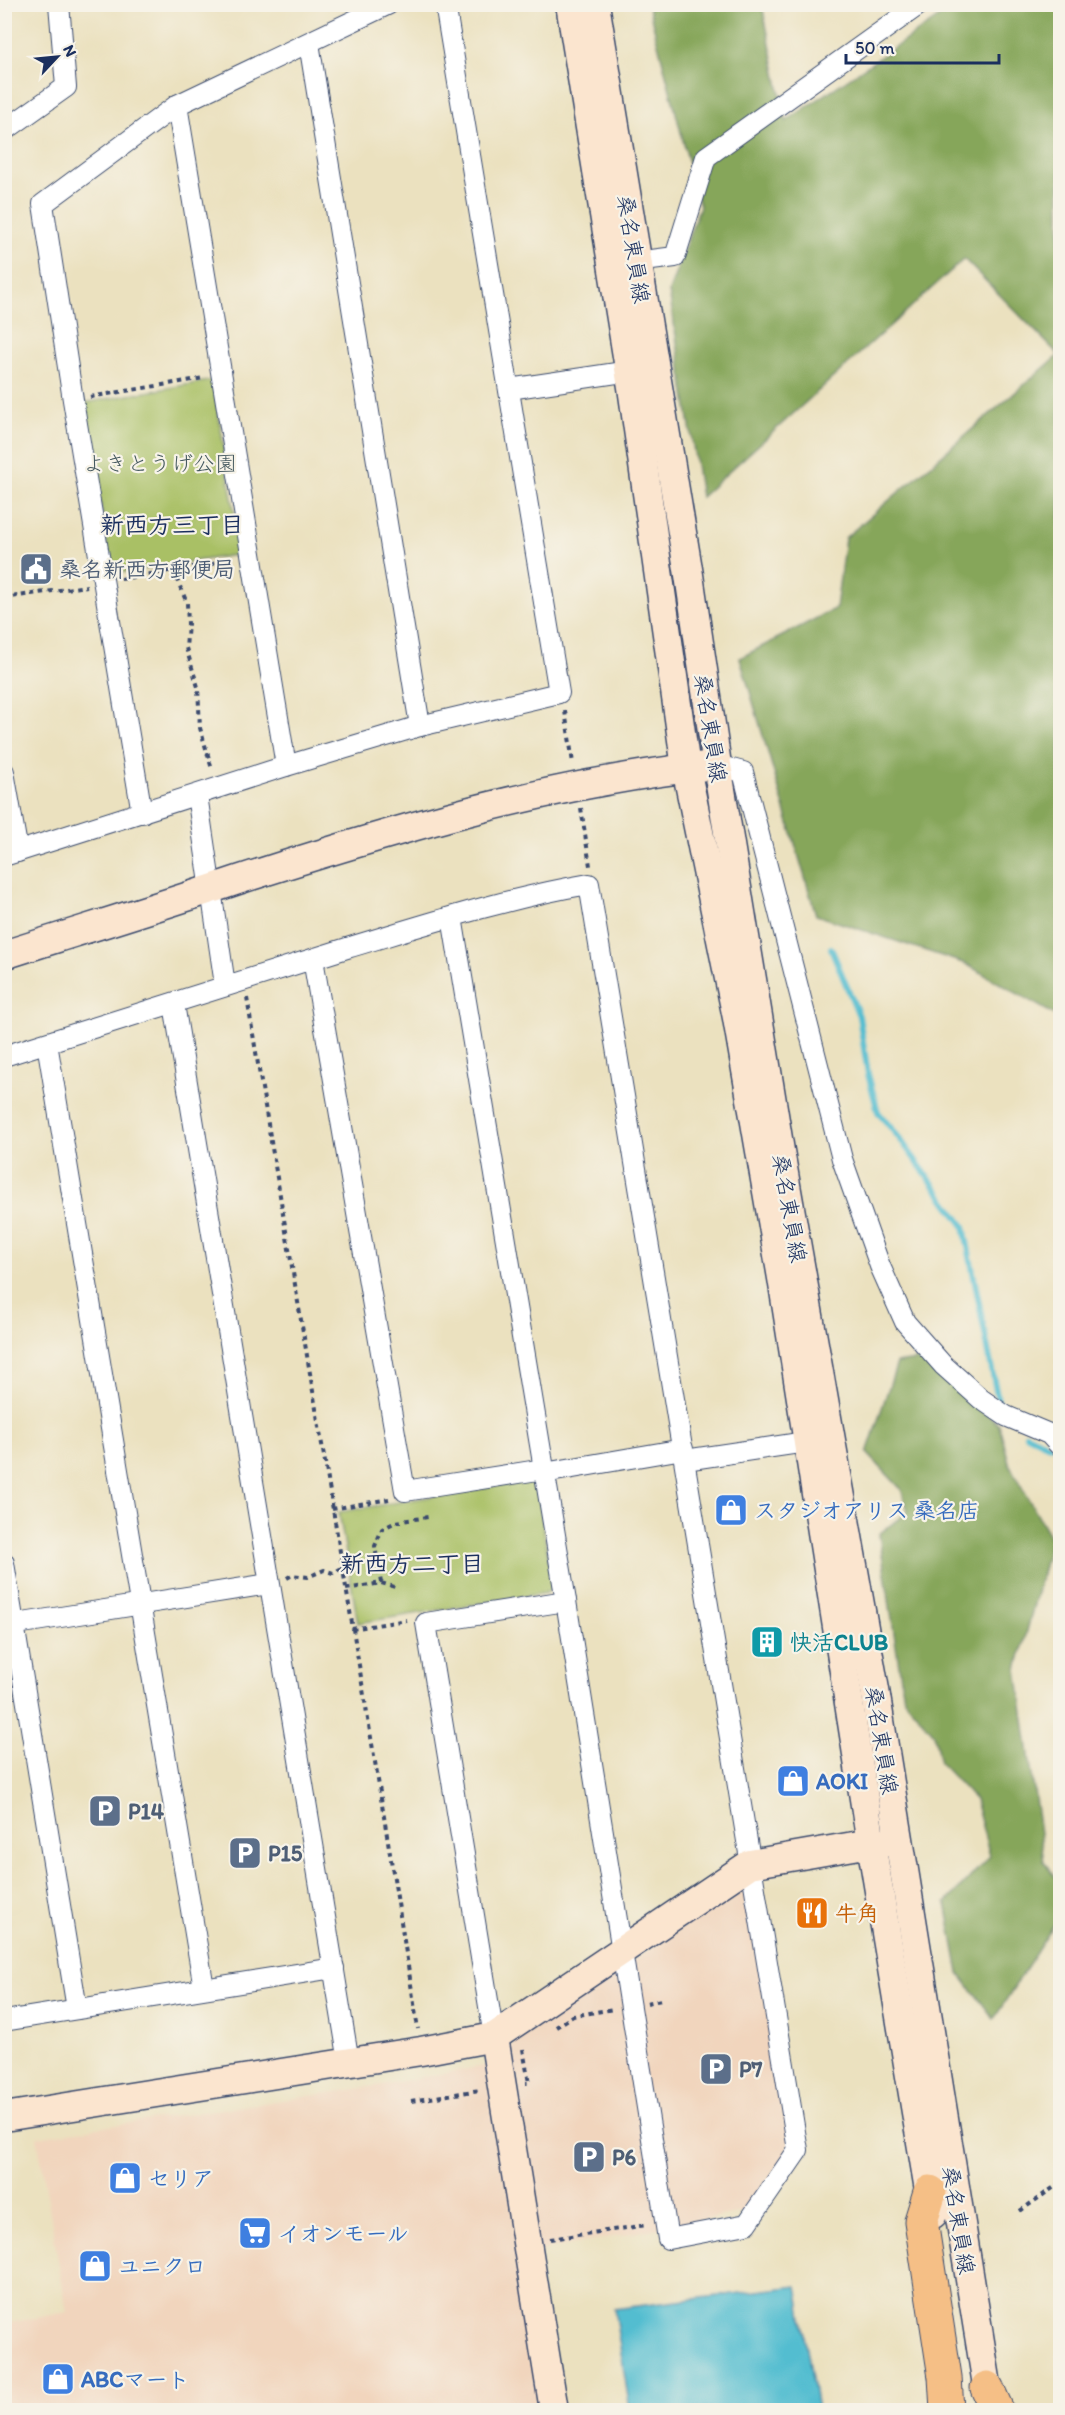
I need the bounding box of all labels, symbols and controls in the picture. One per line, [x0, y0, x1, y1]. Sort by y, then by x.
north arrow [27, 27, 87, 87]
scale bar [846, 27, 999, 65]
text: 50 m [855, 37, 895, 59]
text: N [59, 42, 81, 60]
street label: 桑名東員線 [612, 193, 655, 306]
park label: よきとうげ公園 [83, 450, 237, 477]
district label: 新西方三丁目 [100, 510, 244, 539]
public building icon: 桑名新西方郵便局 [18, 551, 54, 587]
place label: 桑名新西方郵便局 [59, 556, 235, 583]
street label: 桑名東員線 [689, 672, 732, 785]
street label: 桑名東員線 [767, 1152, 812, 1265]
shop icon: スタジオアリス 桑名店 [713, 1492, 749, 1528]
place label: スタジオアリス 桑名店 [754, 1497, 979, 1524]
district label: 新西方二丁目 [340, 1549, 484, 1578]
building icon: 快活CLUB [749, 1624, 785, 1660]
place label: 快活CLUB [790, 1629, 888, 1656]
street label: 桑名東員線 [860, 1684, 903, 1797]
shop icon: AOKI [775, 1763, 811, 1799]
place label: AOKI [815, 1768, 868, 1795]
parking icon: P14 [87, 1793, 123, 1829]
place label: P14 [128, 1798, 165, 1825]
parking icon: P15 [227, 1835, 263, 1871]
place label: P15 [268, 1840, 303, 1867]
restaurant icon: 牛角 [794, 1895, 830, 1931]
place label: 牛角 [835, 1900, 879, 1927]
parking icon: P7 [698, 2051, 734, 2087]
place label: P7 [739, 2056, 763, 2083]
parking icon: P6 [571, 2139, 607, 2175]
place label: P6 [612, 2144, 637, 2171]
shop icon: セリア [107, 2160, 143, 2196]
street label: 桑名東員線 [937, 2164, 980, 2277]
place label: セリア [148, 2165, 214, 2192]
supermarket icon: イオンモール [237, 2215, 273, 2251]
place label: イオンモール [278, 2220, 409, 2247]
shop icon: ユニクロ [77, 2248, 113, 2284]
place label: ユニクロ [118, 2253, 206, 2280]
shop icon: ABCマート [40, 2361, 76, 2397]
place label: ABCマート [80, 2366, 189, 2393]

